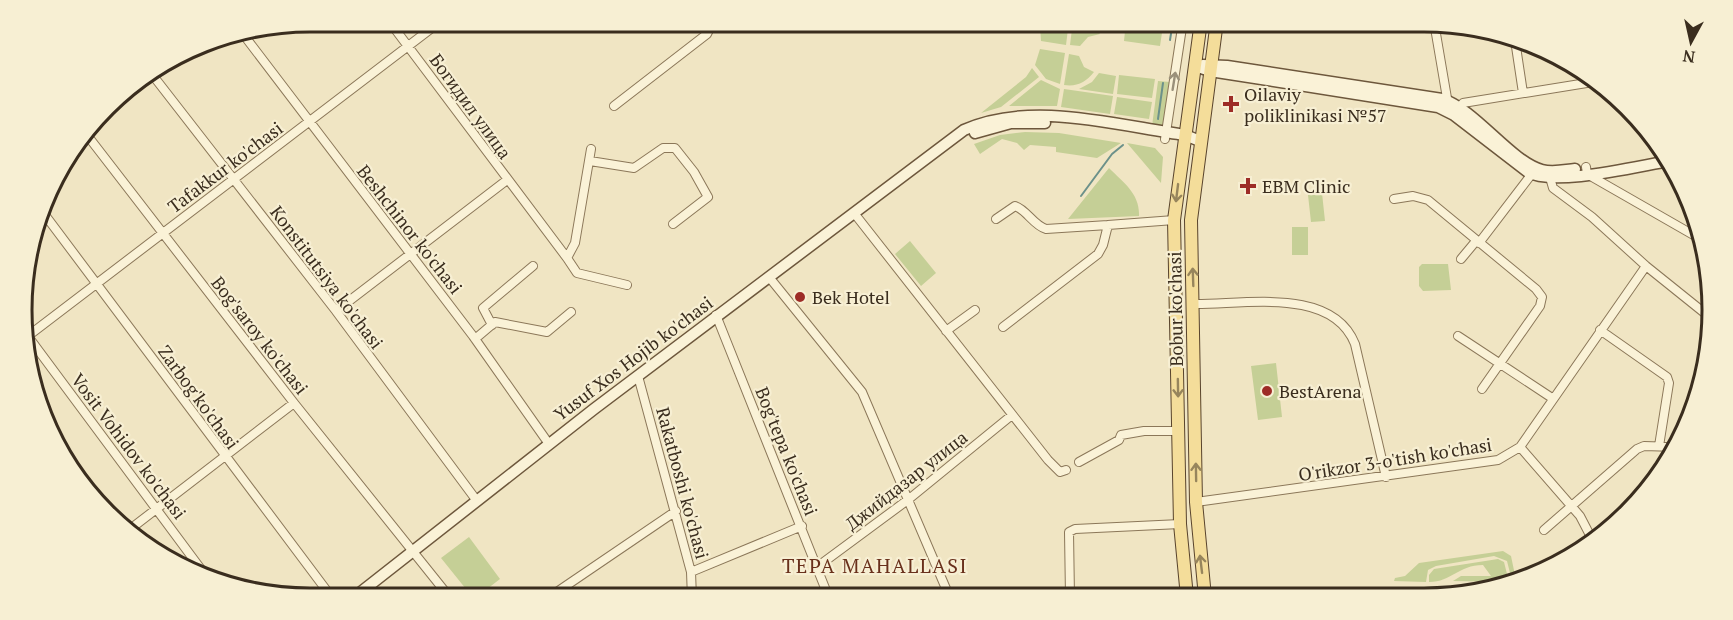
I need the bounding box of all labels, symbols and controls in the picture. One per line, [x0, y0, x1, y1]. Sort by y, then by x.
north arrow [1661, 12, 1721, 72]
text: N [1681, 45, 1696, 69]
street label: Богидил улица [425, 49, 517, 163]
one-way arrow [1168, 72, 1179, 92]
place label: Oilaviy poliklinikasi №57 [1244, 82, 1387, 127]
marker: Oilaviy poliklinikasi №57 [1222, 95, 1240, 113]
street label: Tafakkur ko'chasi [163, 116, 287, 218]
street label: Beshchinor ko'chasi [352, 160, 468, 298]
place label: EBM Clinic [1262, 174, 1350, 198]
marker: EBM Clinic [1239, 177, 1257, 195]
one-way arrow [1171, 183, 1182, 202]
street label: Konstitutsiya ko'chasi [265, 200, 389, 354]
street label: Bobur ko'chasi [1162, 251, 1188, 367]
one-way arrow [1187, 268, 1198, 288]
street label: Bog'saroy ko'chasi [206, 271, 314, 399]
place label: Bek Hotel [812, 285, 890, 309]
street label: Yusuf Xos Hojib ko'chasi [549, 290, 717, 426]
marker: Bek Hotel [793, 290, 807, 304]
street label: Zarbog'ko'chasi [153, 340, 245, 454]
street label: Vosit Vohidov ko'chasi [66, 368, 192, 524]
one-way arrow [1172, 377, 1184, 397]
place label: BestArena [1279, 379, 1362, 403]
street label: Bog'tepa ko'chasi [750, 383, 824, 519]
marker: BestArena [1260, 384, 1274, 398]
street label: Rakatboshi ko'chasi [651, 404, 715, 562]
street label: Джийдазар улица [840, 425, 972, 535]
street label: O'rikzor 3-o'tish ko'chasi [1297, 432, 1493, 486]
one-way arrow [1190, 463, 1202, 483]
district label: TEPA MAHALLASI [782, 552, 968, 579]
one-way arrow [1195, 555, 1206, 574]

